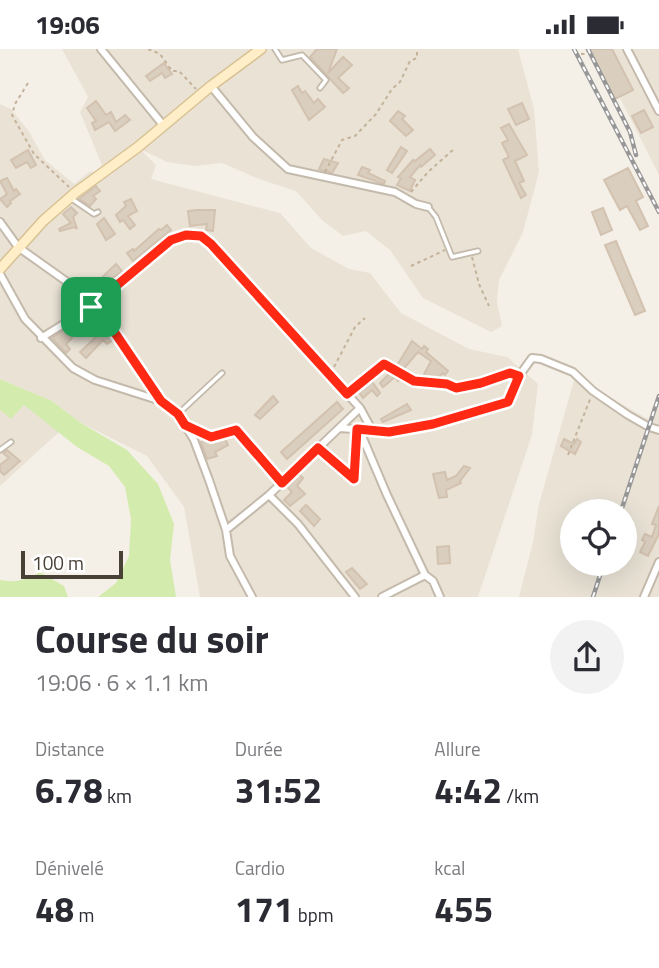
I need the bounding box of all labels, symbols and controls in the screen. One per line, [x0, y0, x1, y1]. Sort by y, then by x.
text: 19:06 [35, 5, 100, 44]
pin [61, 277, 121, 337]
icon: arrive [72, 288, 110, 326]
map controls [560, 499, 637, 576]
button: locate [560, 499, 637, 576]
scale bar [21, 548, 122, 580]
text: 100 m [32, 548, 84, 577]
text: Course du soir [35, 610, 269, 668]
button: share [550, 620, 624, 694]
text: 19:06 · 6 × 1.1 km [35, 665, 209, 700]
text: Distance [35, 734, 104, 763]
text: Durée [235, 734, 283, 763]
text: Allure [434, 734, 481, 763]
text: 6.78 [35, 763, 103, 817]
text: 31:52 [235, 763, 322, 817]
text: 4:42 [434, 763, 502, 817]
text: km [103, 781, 132, 810]
text: /km [502, 781, 539, 810]
text: Dénivelé [35, 853, 104, 882]
text: Cardio [235, 853, 285, 882]
text: kcal [434, 853, 465, 882]
text: 48 [35, 882, 74, 936]
text: 171 [235, 882, 293, 936]
text: 455 [434, 882, 493, 936]
text: m [74, 900, 94, 929]
text: bpm [293, 900, 334, 929]

